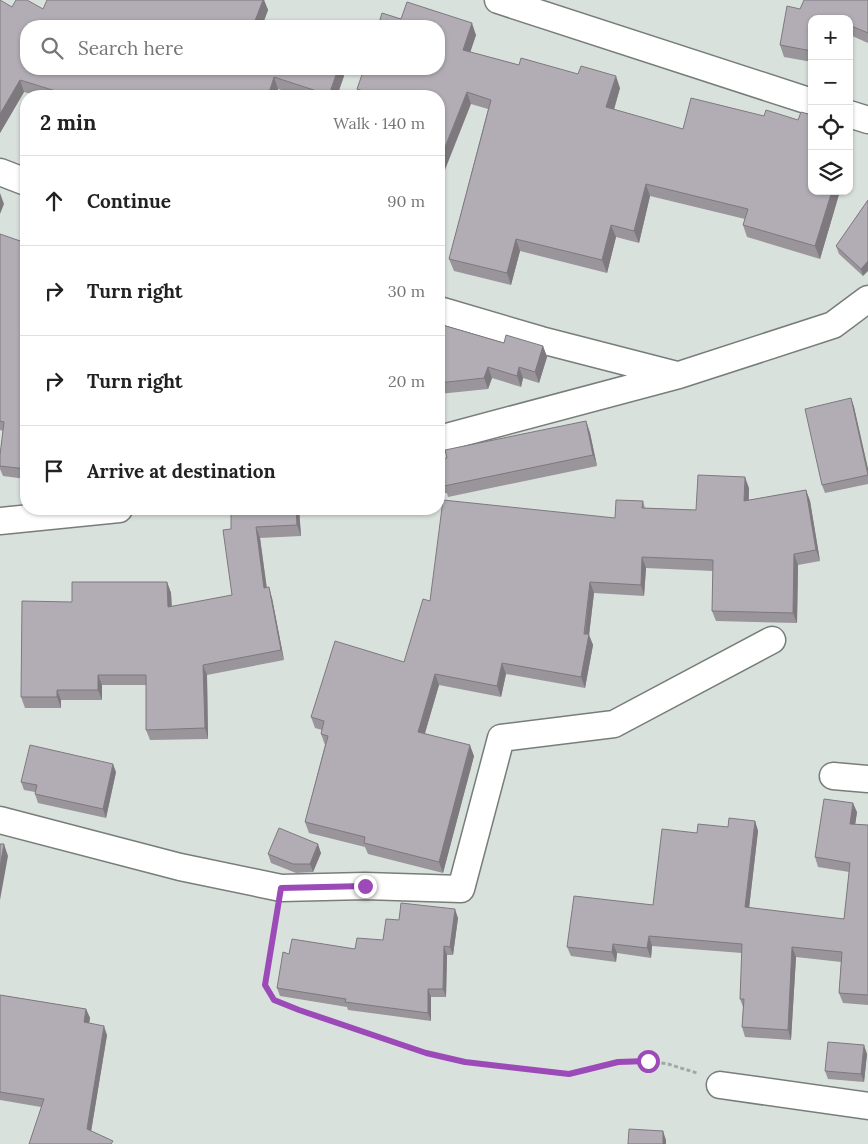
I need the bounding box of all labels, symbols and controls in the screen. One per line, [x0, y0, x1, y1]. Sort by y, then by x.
map controls [808, 15, 853, 195]
button: + [808, 15, 853, 60]
search box [20, 20, 445, 75]
icon: search [38, 34, 66, 62]
text: Search here [78, 36, 184, 60]
button: − [808, 60, 853, 105]
button: locate [808, 105, 853, 150]
text: 2 min [40, 109, 96, 136]
text: Walk · 140 m [333, 113, 425, 133]
button: layers [808, 150, 853, 195]
icon: ahead [40, 187, 68, 215]
text: Continue [87, 189, 171, 213]
text: 90 m [387, 191, 425, 211]
icon: right [40, 277, 68, 305]
text: Turn right [87, 279, 183, 303]
text: 30 m [388, 281, 425, 301]
icon: right [40, 367, 68, 395]
text: Turn right [87, 369, 183, 393]
text: 20 m [388, 371, 425, 391]
icon: arrive [40, 457, 68, 485]
text: Arrive at destination [87, 459, 276, 483]
route end [354, 875, 377, 898]
route start [637, 1050, 660, 1073]

